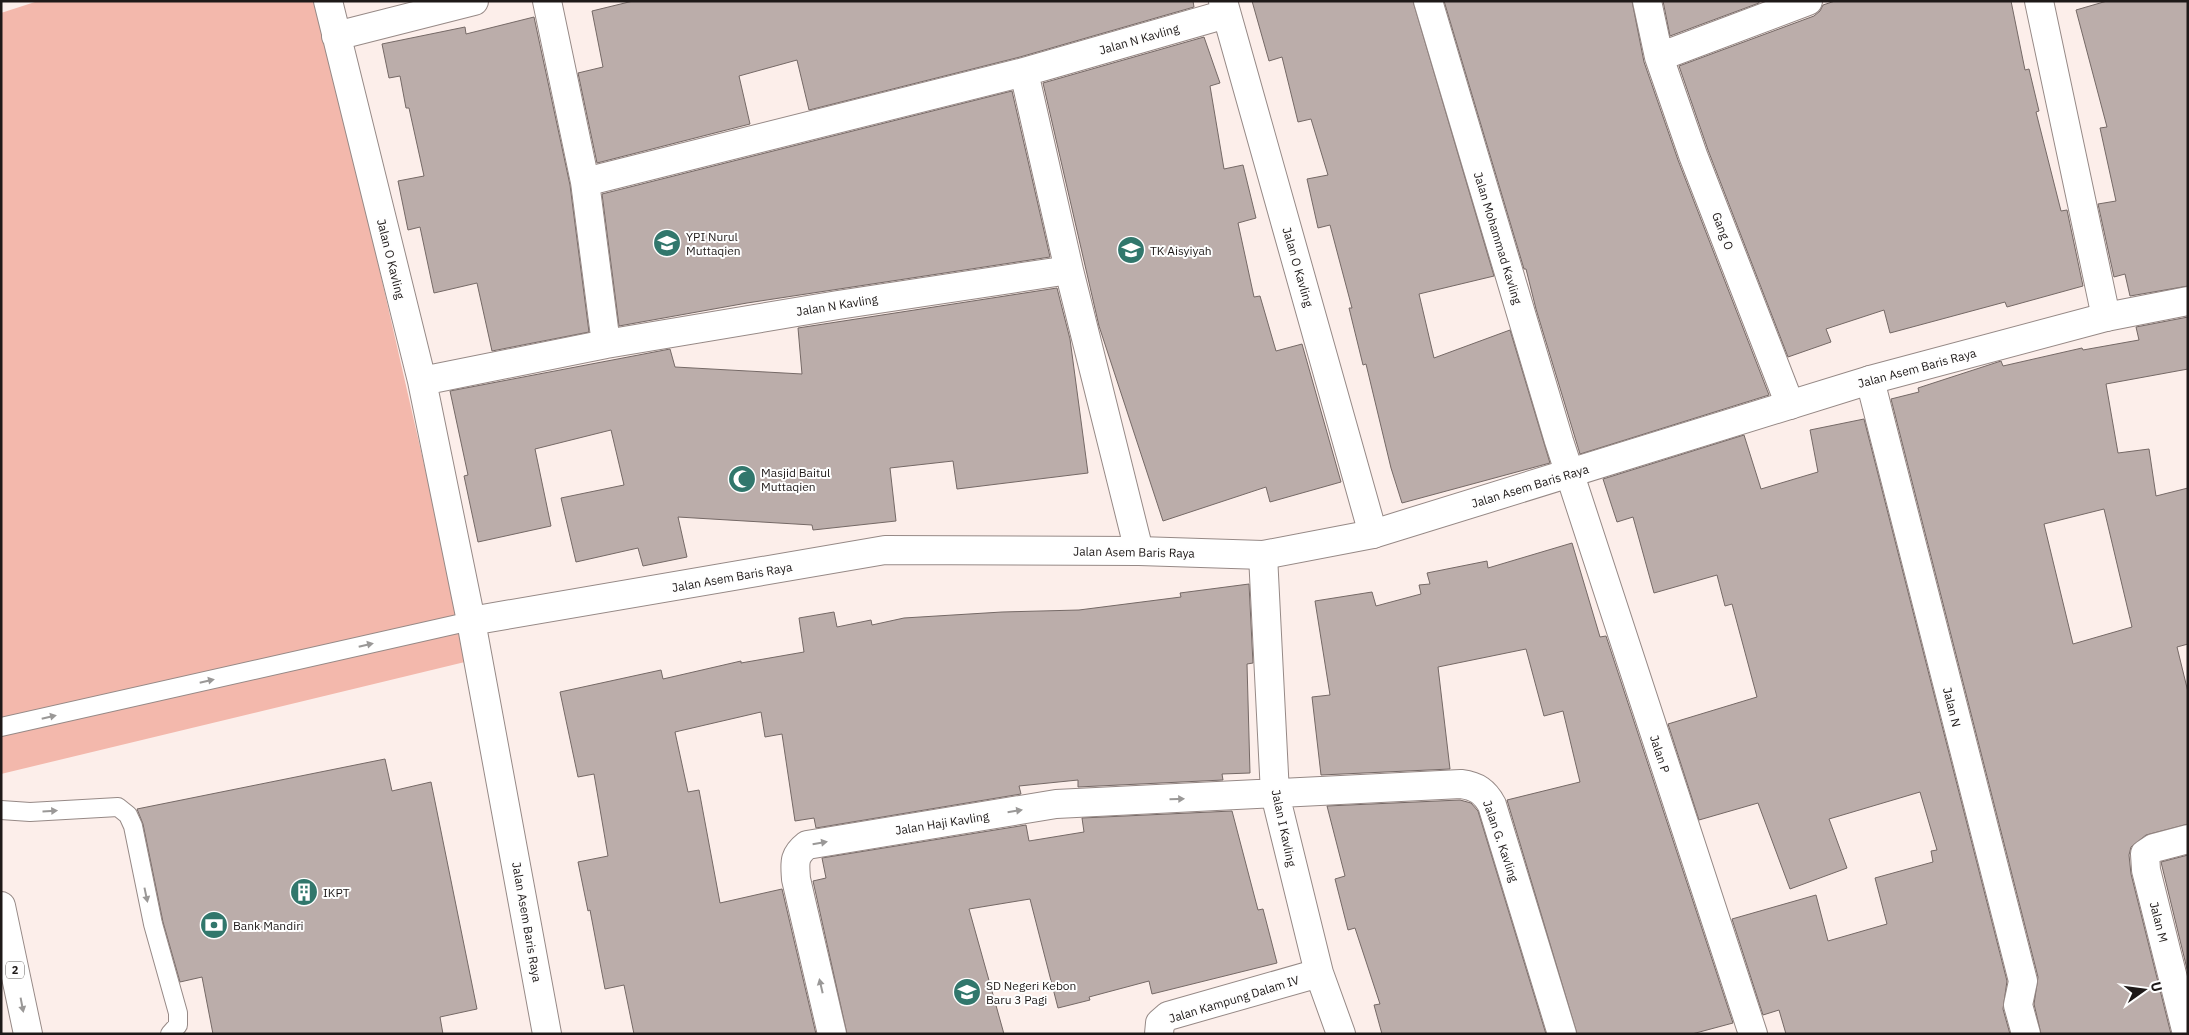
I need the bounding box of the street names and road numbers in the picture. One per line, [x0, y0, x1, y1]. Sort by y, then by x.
street label: Jalan N Kavling [1097, 20, 1181, 58]
street label: Jalan Mohammad Kavling [1471, 170, 1526, 307]
street label: Gang O [1709, 210, 1737, 252]
street label: Jalan O Kavling [374, 217, 408, 301]
street label: Jalan O Kavling [1279, 225, 1317, 309]
street label: Jalan N Kavling [795, 291, 879, 319]
street label: Jalan Asem Baris Raya [1856, 345, 1978, 391]
street label: Jalan Asem Baris Raya [1470, 461, 1591, 511]
street label: Jalan Asem Baris Raya [1073, 543, 1196, 561]
street label: Jalan Asem Baris Raya [671, 559, 794, 595]
street label: Jalan N [1940, 686, 1964, 728]
street label: Jalan P [1647, 733, 1673, 775]
street label: Jalan I Kavling [1268, 788, 1300, 869]
street label: Jalan G. Kavling [1480, 798, 1522, 884]
street label: Jalan Haji Kavling [894, 808, 991, 838]
street label: Jalan Asem Baris Raya [509, 861, 545, 984]
street label: Jalan M [2147, 900, 2171, 944]
road number: 2 [6, 962, 24, 978]
street label: Jalan Kampung Dalam IV [1167, 972, 1302, 1026]

